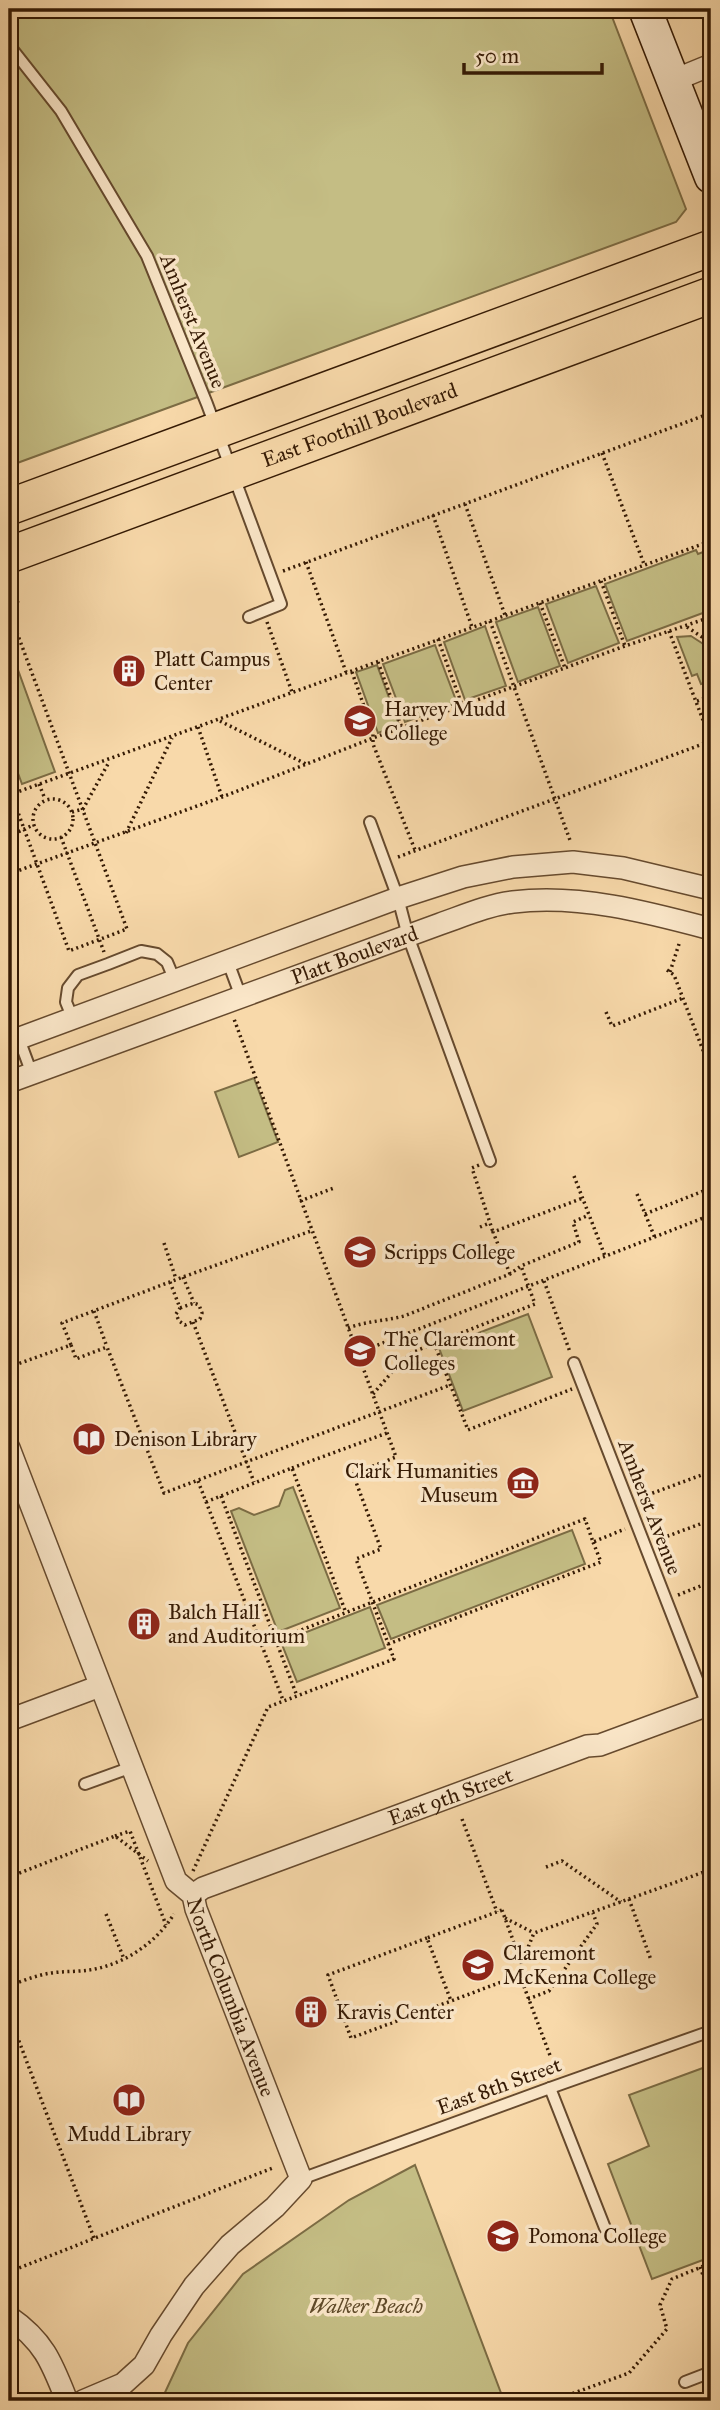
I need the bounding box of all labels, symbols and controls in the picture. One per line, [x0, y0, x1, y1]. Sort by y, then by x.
scale bar [464, 32, 603, 76]
text: 50 m [475, 43, 520, 69]
street label: Amherst Avenue [154, 249, 232, 392]
street label: East Foothill Boulevard [258, 377, 461, 473]
place label: Platt Campus Center [154, 646, 270, 696]
building icon: Platt Campus Center [110, 652, 148, 690]
place label: Harvey Mudd College [384, 696, 506, 746]
school or university icon: Harvey Mudd College [341, 702, 379, 740]
street label: Platt Boulevard [287, 920, 422, 990]
school or university icon: Scripps College [341, 1233, 379, 1271]
place label: Scripps College [384, 1239, 516, 1265]
place label: The Claremont Colleges [384, 1326, 516, 1376]
school or university icon: The Claremont Colleges [341, 1332, 379, 1370]
library icon: Denison Library [70, 1420, 108, 1458]
place label: Denison Library [114, 1426, 258, 1452]
street label: Amherst Avenue [612, 1435, 688, 1578]
place label: Clark Humanities Museum [345, 1458, 498, 1508]
museum icon: Clark Humanities Museum [504, 1464, 542, 1502]
place label: Balch Hall and Auditorium [168, 1599, 305, 1649]
building icon: Balch Hall and Auditorium [125, 1605, 163, 1643]
street label: East 9th Street [385, 1761, 517, 1831]
street label: North Columbia Avenue [181, 1895, 281, 2101]
place label: Claremont McKenna College [503, 1940, 656, 1990]
school or university icon: Claremont McKenna College [459, 1946, 497, 1984]
building icon: Kravis Center [292, 1993, 330, 2031]
place label: Kravis Center [336, 1999, 454, 2025]
street label: East 8th Street [433, 2051, 565, 2121]
library icon: Mudd Library [110, 2081, 148, 2119]
place label: Mudd Library [67, 2121, 192, 2147]
school or university icon: Pomona College [484, 2217, 522, 2255]
place label: Pomona College [528, 2223, 667, 2249]
park label: Walker Beach [309, 2293, 423, 2319]

